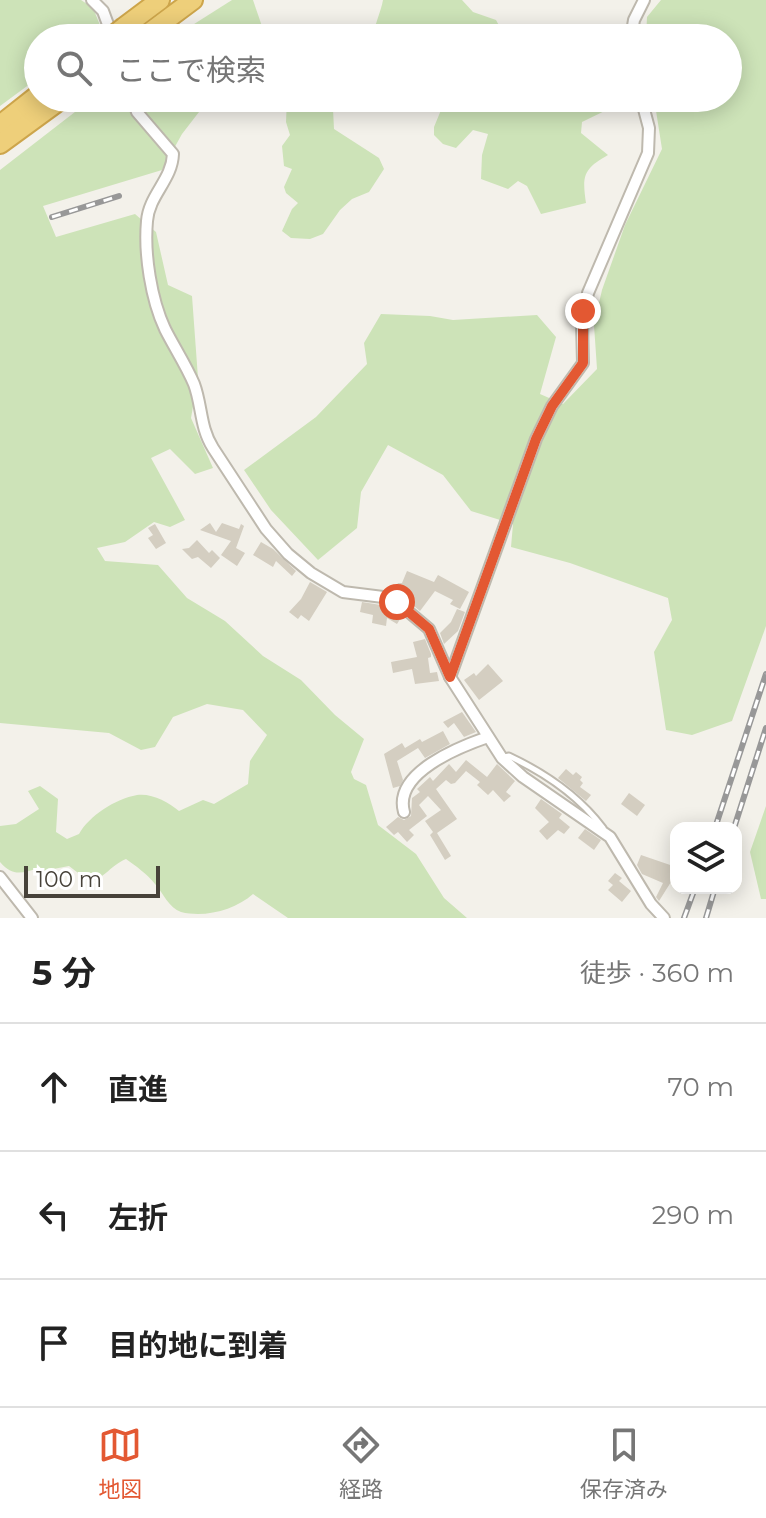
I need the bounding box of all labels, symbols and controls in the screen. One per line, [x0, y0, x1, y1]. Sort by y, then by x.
search box [24, 24, 742, 112]
icon: search [52, 46, 96, 90]
text: ここで検索 [116, 52, 266, 89]
route end [565, 293, 601, 329]
route start [379, 584, 415, 620]
map controls [670, 822, 742, 894]
button: layers [670, 822, 742, 894]
scale bar [24, 862, 160, 898]
text: 100 m [36, 866, 102, 893]
text: 5 分 [32, 952, 96, 994]
text: 徒歩 · 360 m [580, 957, 734, 989]
icon: ahead [32, 1065, 76, 1109]
text: 直進 [108, 1071, 168, 1108]
text: 70 m [668, 1071, 734, 1103]
icon: left [32, 1193, 76, 1237]
text: 左折 [108, 1199, 168, 1236]
text: 290 m [652, 1199, 734, 1231]
icon: arrive [32, 1321, 76, 1365]
text: 目的地に到着 [108, 1327, 288, 1364]
tab: 地図 [98, 1423, 142, 1503]
tab: 経路 [339, 1423, 383, 1503]
tab: 保存済み [580, 1423, 668, 1503]

